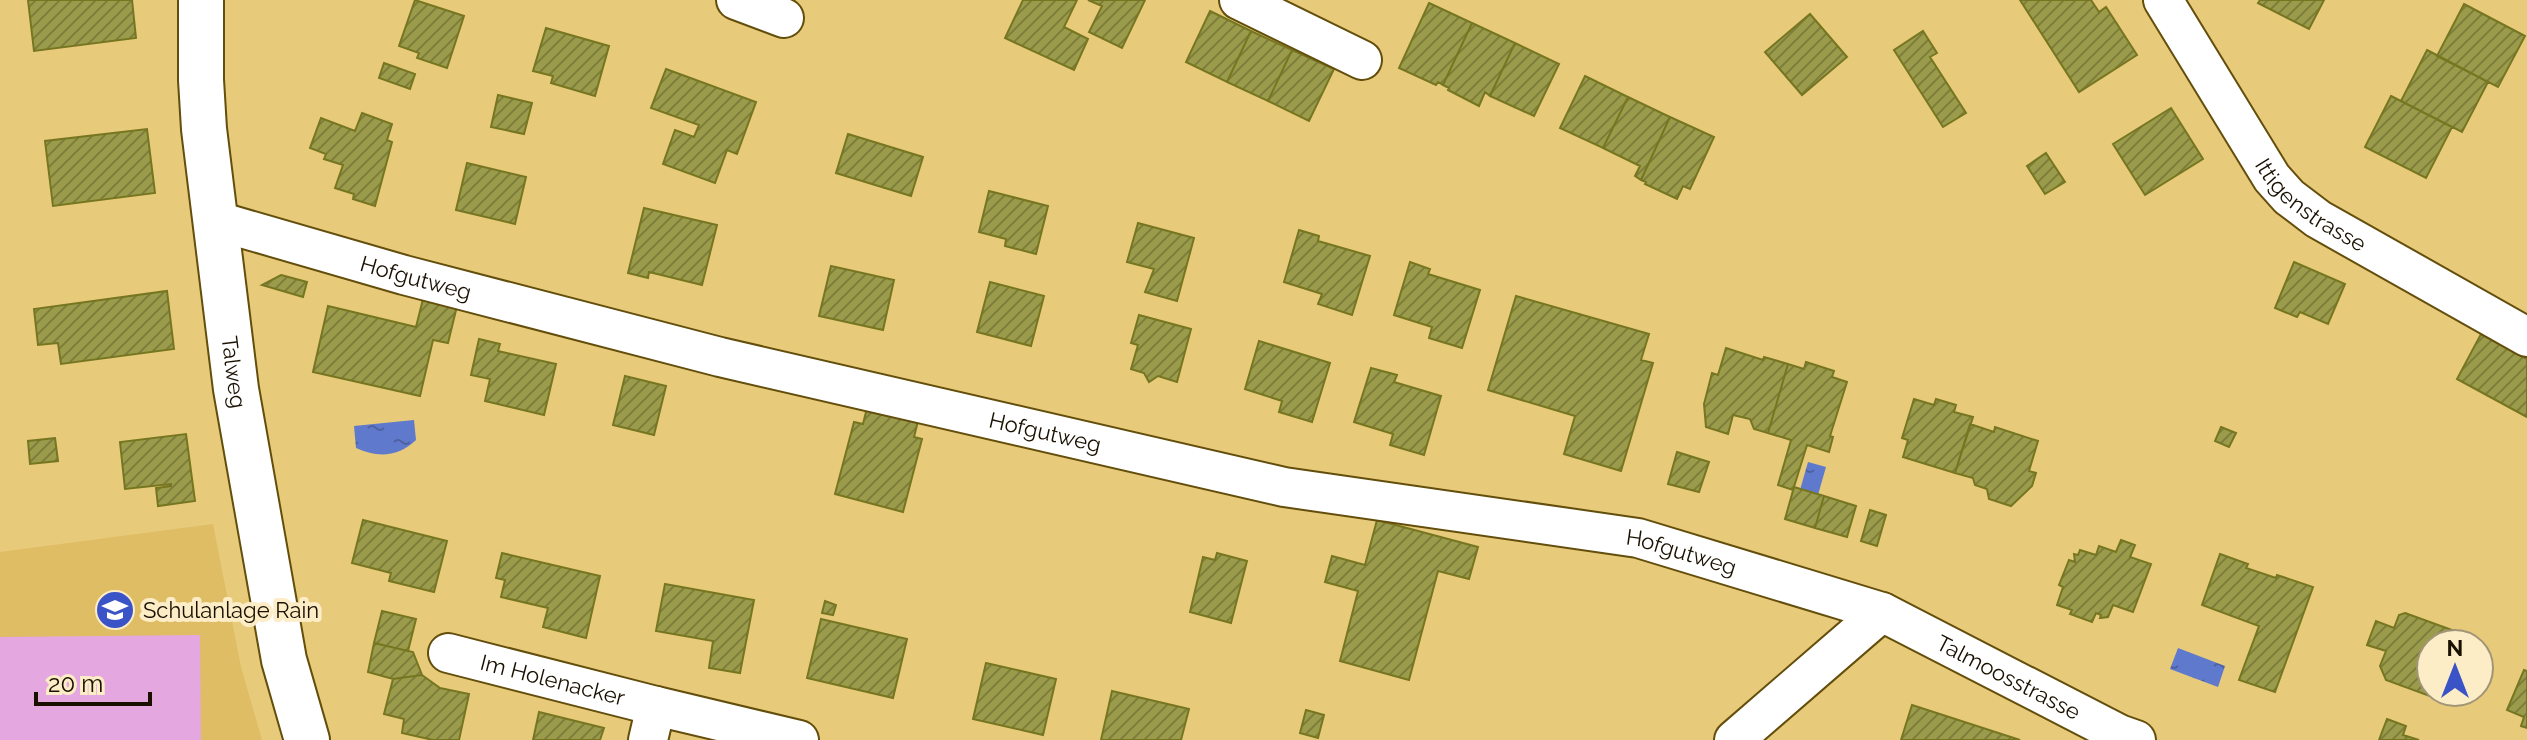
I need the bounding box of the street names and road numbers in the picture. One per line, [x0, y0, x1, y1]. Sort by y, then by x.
street label: Ittigenstrasse [2250, 153, 2371, 257]
street label: Hofgutweg [357, 250, 474, 305]
street label: Talweg [217, 334, 252, 410]
street label: Hofgutweg [987, 406, 1104, 457]
street label: Hofgutweg [1625, 523, 1740, 580]
street label: Talmoosstrasse [1932, 629, 2085, 725]
street label: Im Holenacker [478, 649, 628, 711]

